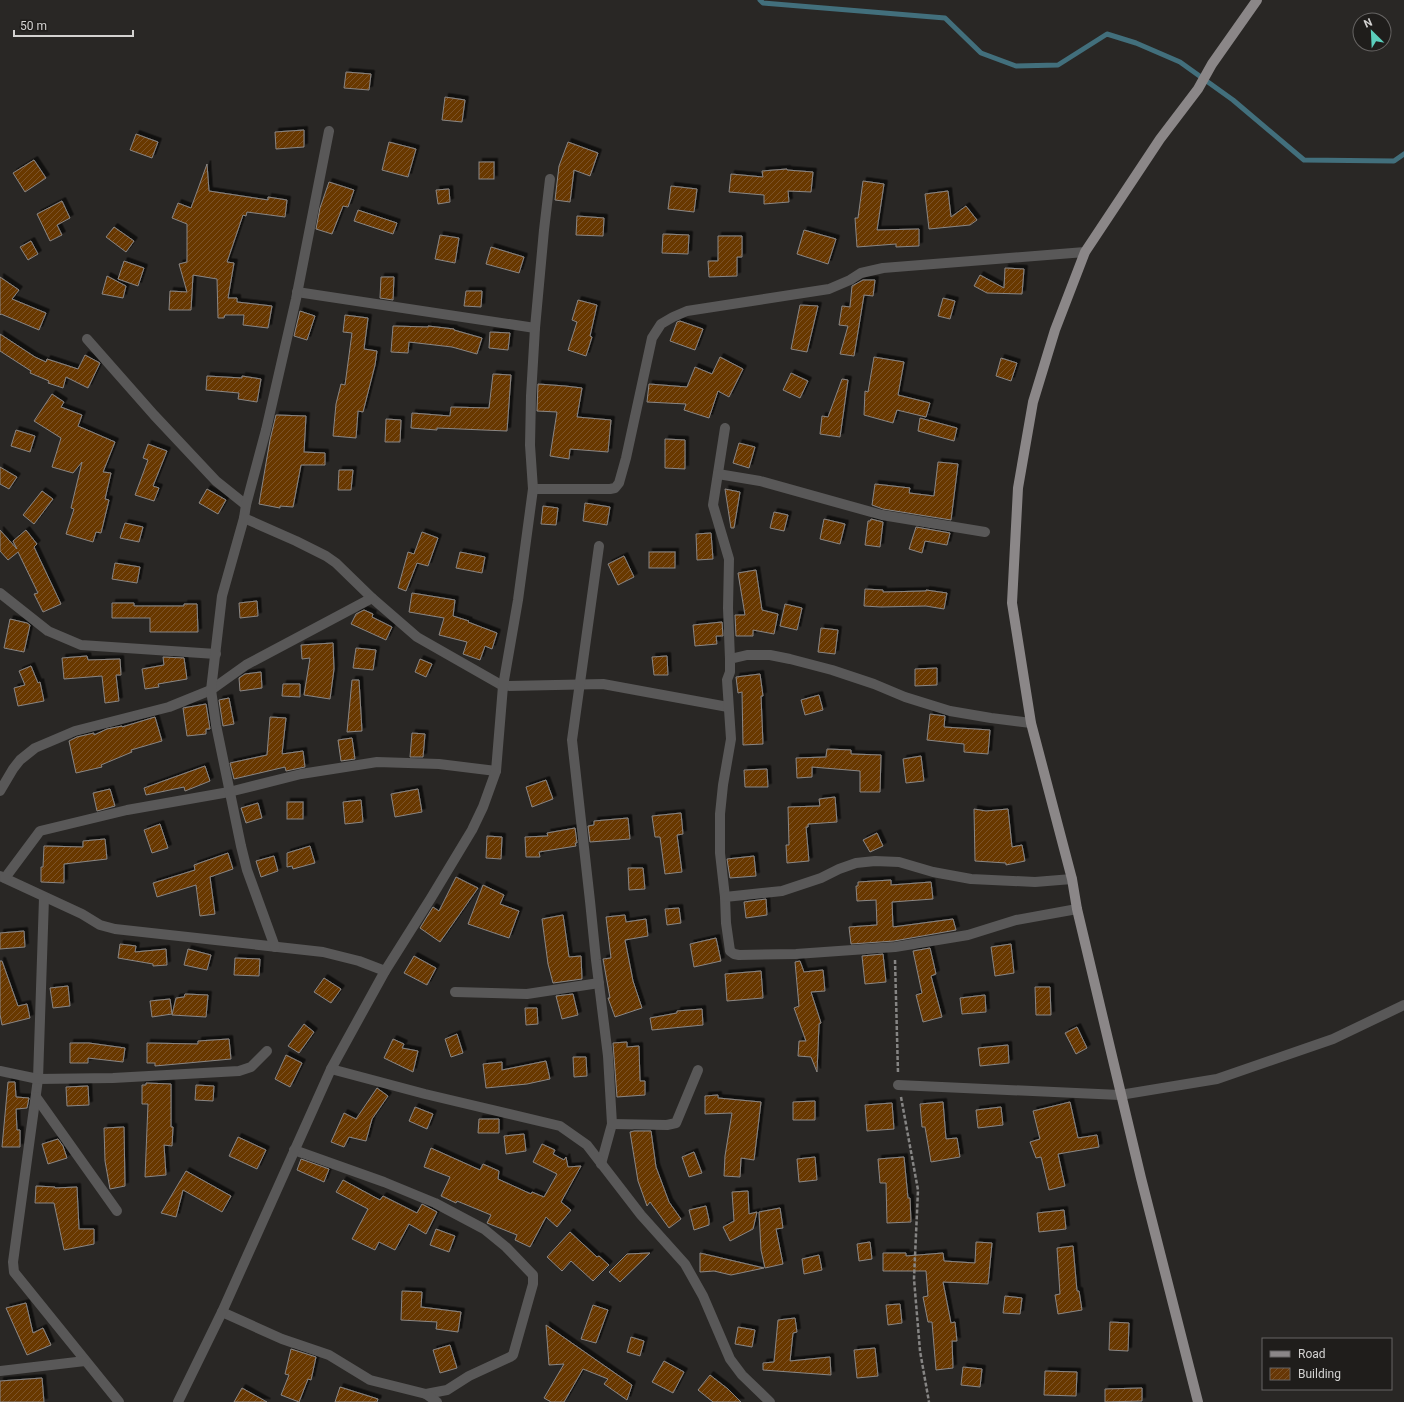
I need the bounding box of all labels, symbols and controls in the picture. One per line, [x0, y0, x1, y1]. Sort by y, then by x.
scale bar [14, 12, 133, 38]
north arrow [1352, 12, 1392, 52]
text: N [1362, 16, 1375, 31]
text: 50 m [20, 19, 47, 33]
legend [1262, 1338, 1392, 1390]
text: Road [1298, 1347, 1326, 1361]
text: Building [1298, 1367, 1341, 1381]

